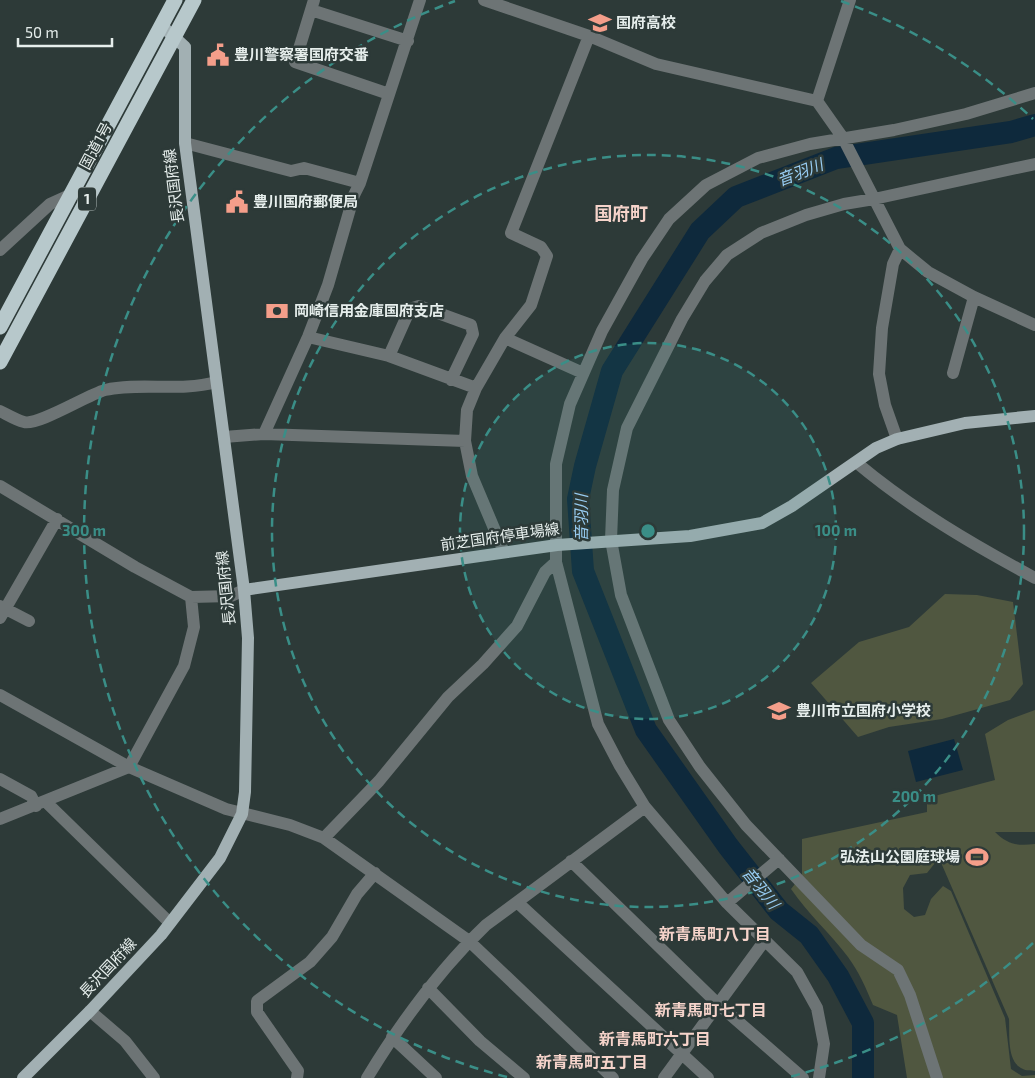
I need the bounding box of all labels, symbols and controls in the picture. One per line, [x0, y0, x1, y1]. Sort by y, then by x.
school or university icon: 国府高校 [587, 10, 613, 36]
place label: 国府高校 [616, 13, 676, 31]
scale bar [18, 15, 111, 47]
text: 50 m [25, 23, 59, 41]
public building icon: 豊川警察署国府交番 [205, 42, 231, 68]
place label: 豊川警察署国府交番 [234, 45, 369, 63]
street label: 国道1号 [75, 119, 115, 172]
street label: 長沢国府線 [160, 148, 187, 224]
water label: 音羽川 [774, 153, 827, 189]
road number: 1 [78, 188, 96, 210]
public building icon: 豊川国府郵便局 [224, 189, 250, 215]
place label: 豊川国府郵便局 [253, 192, 358, 210]
district label: 国府町 [594, 202, 648, 224]
bank icon: 岡崎信用金庫国府支店 [264, 298, 290, 324]
place label: 岡崎信用金庫国府支店 [294, 301, 444, 319]
water label: 音羽川 [571, 492, 590, 542]
street label: 前芝国府停車場線 [439, 519, 561, 553]
text: 300 m [62, 521, 106, 539]
text: 100 m [815, 521, 857, 539]
centre of rings [639, 522, 657, 540]
street label: 長沢国府線 [212, 550, 238, 626]
school or university icon: 豊川市立国府小学校 [766, 698, 792, 724]
place label: 豊川市立国府小学校 [796, 701, 931, 719]
text: 200 m [892, 787, 936, 805]
sports icon: 弘法山公園庭球場 [964, 844, 990, 870]
place label: 弘法山公園庭球場 [840, 847, 960, 865]
water label: 音羽川 [739, 863, 785, 914]
district label: 新青馬町八丁目 [659, 924, 771, 943]
street label: 長沢国府線 [75, 934, 139, 1001]
district label: 新青馬町七丁目 [655, 1000, 767, 1019]
district label: 新青馬町六丁目 [599, 1029, 711, 1048]
district label: 新青馬町五丁目 [536, 1052, 648, 1071]

